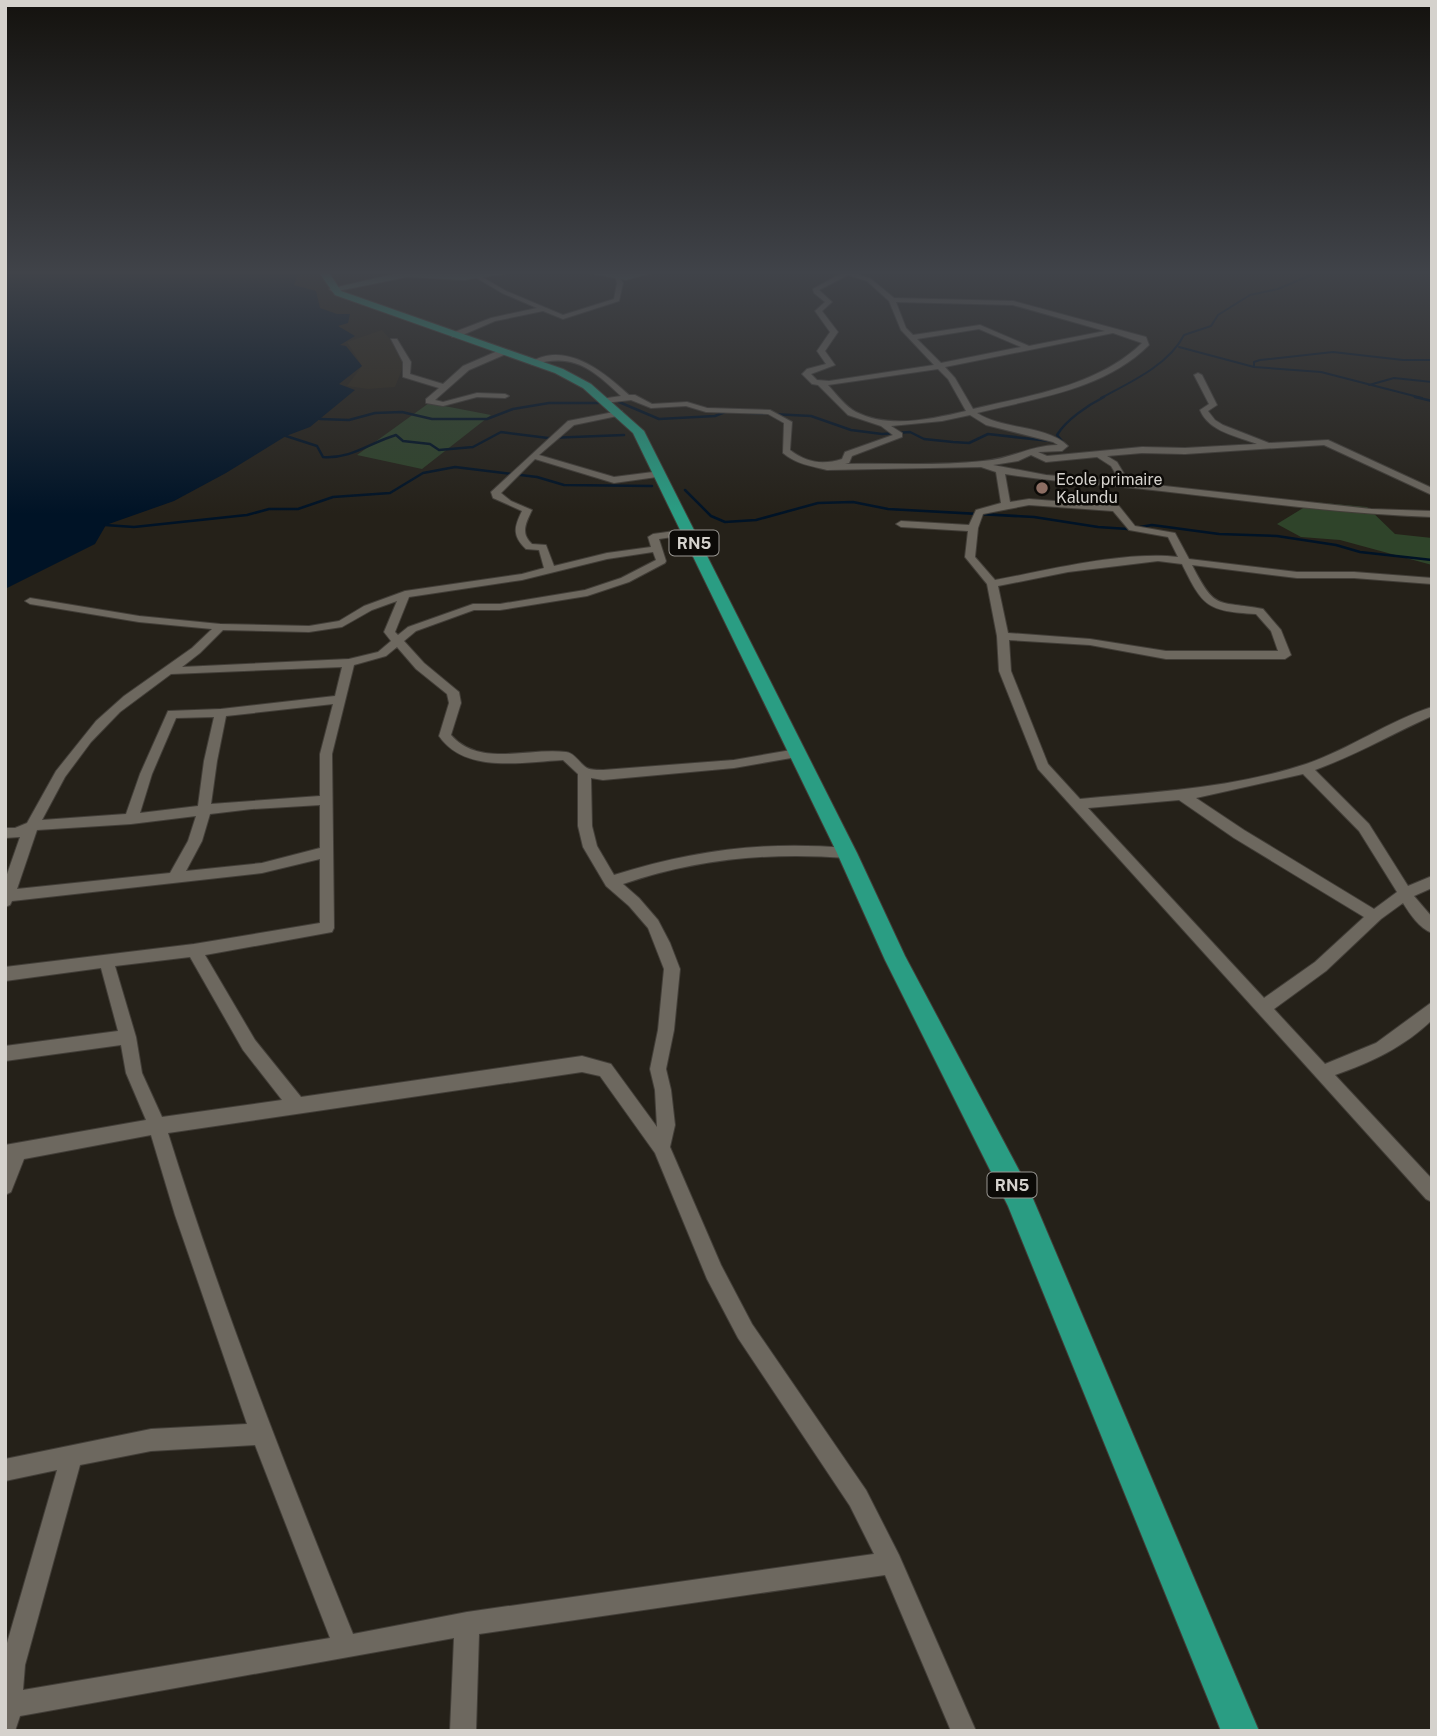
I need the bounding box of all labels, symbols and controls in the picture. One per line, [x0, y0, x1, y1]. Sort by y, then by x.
place label: Ecole primaire Kalundu [1056, 470, 1163, 507]
marker: Ecole primaire Kalundu [1034, 480, 1050, 496]
road number: RN5 [670, 530, 718, 556]
road number: RN5 [988, 1172, 1036, 1198]

